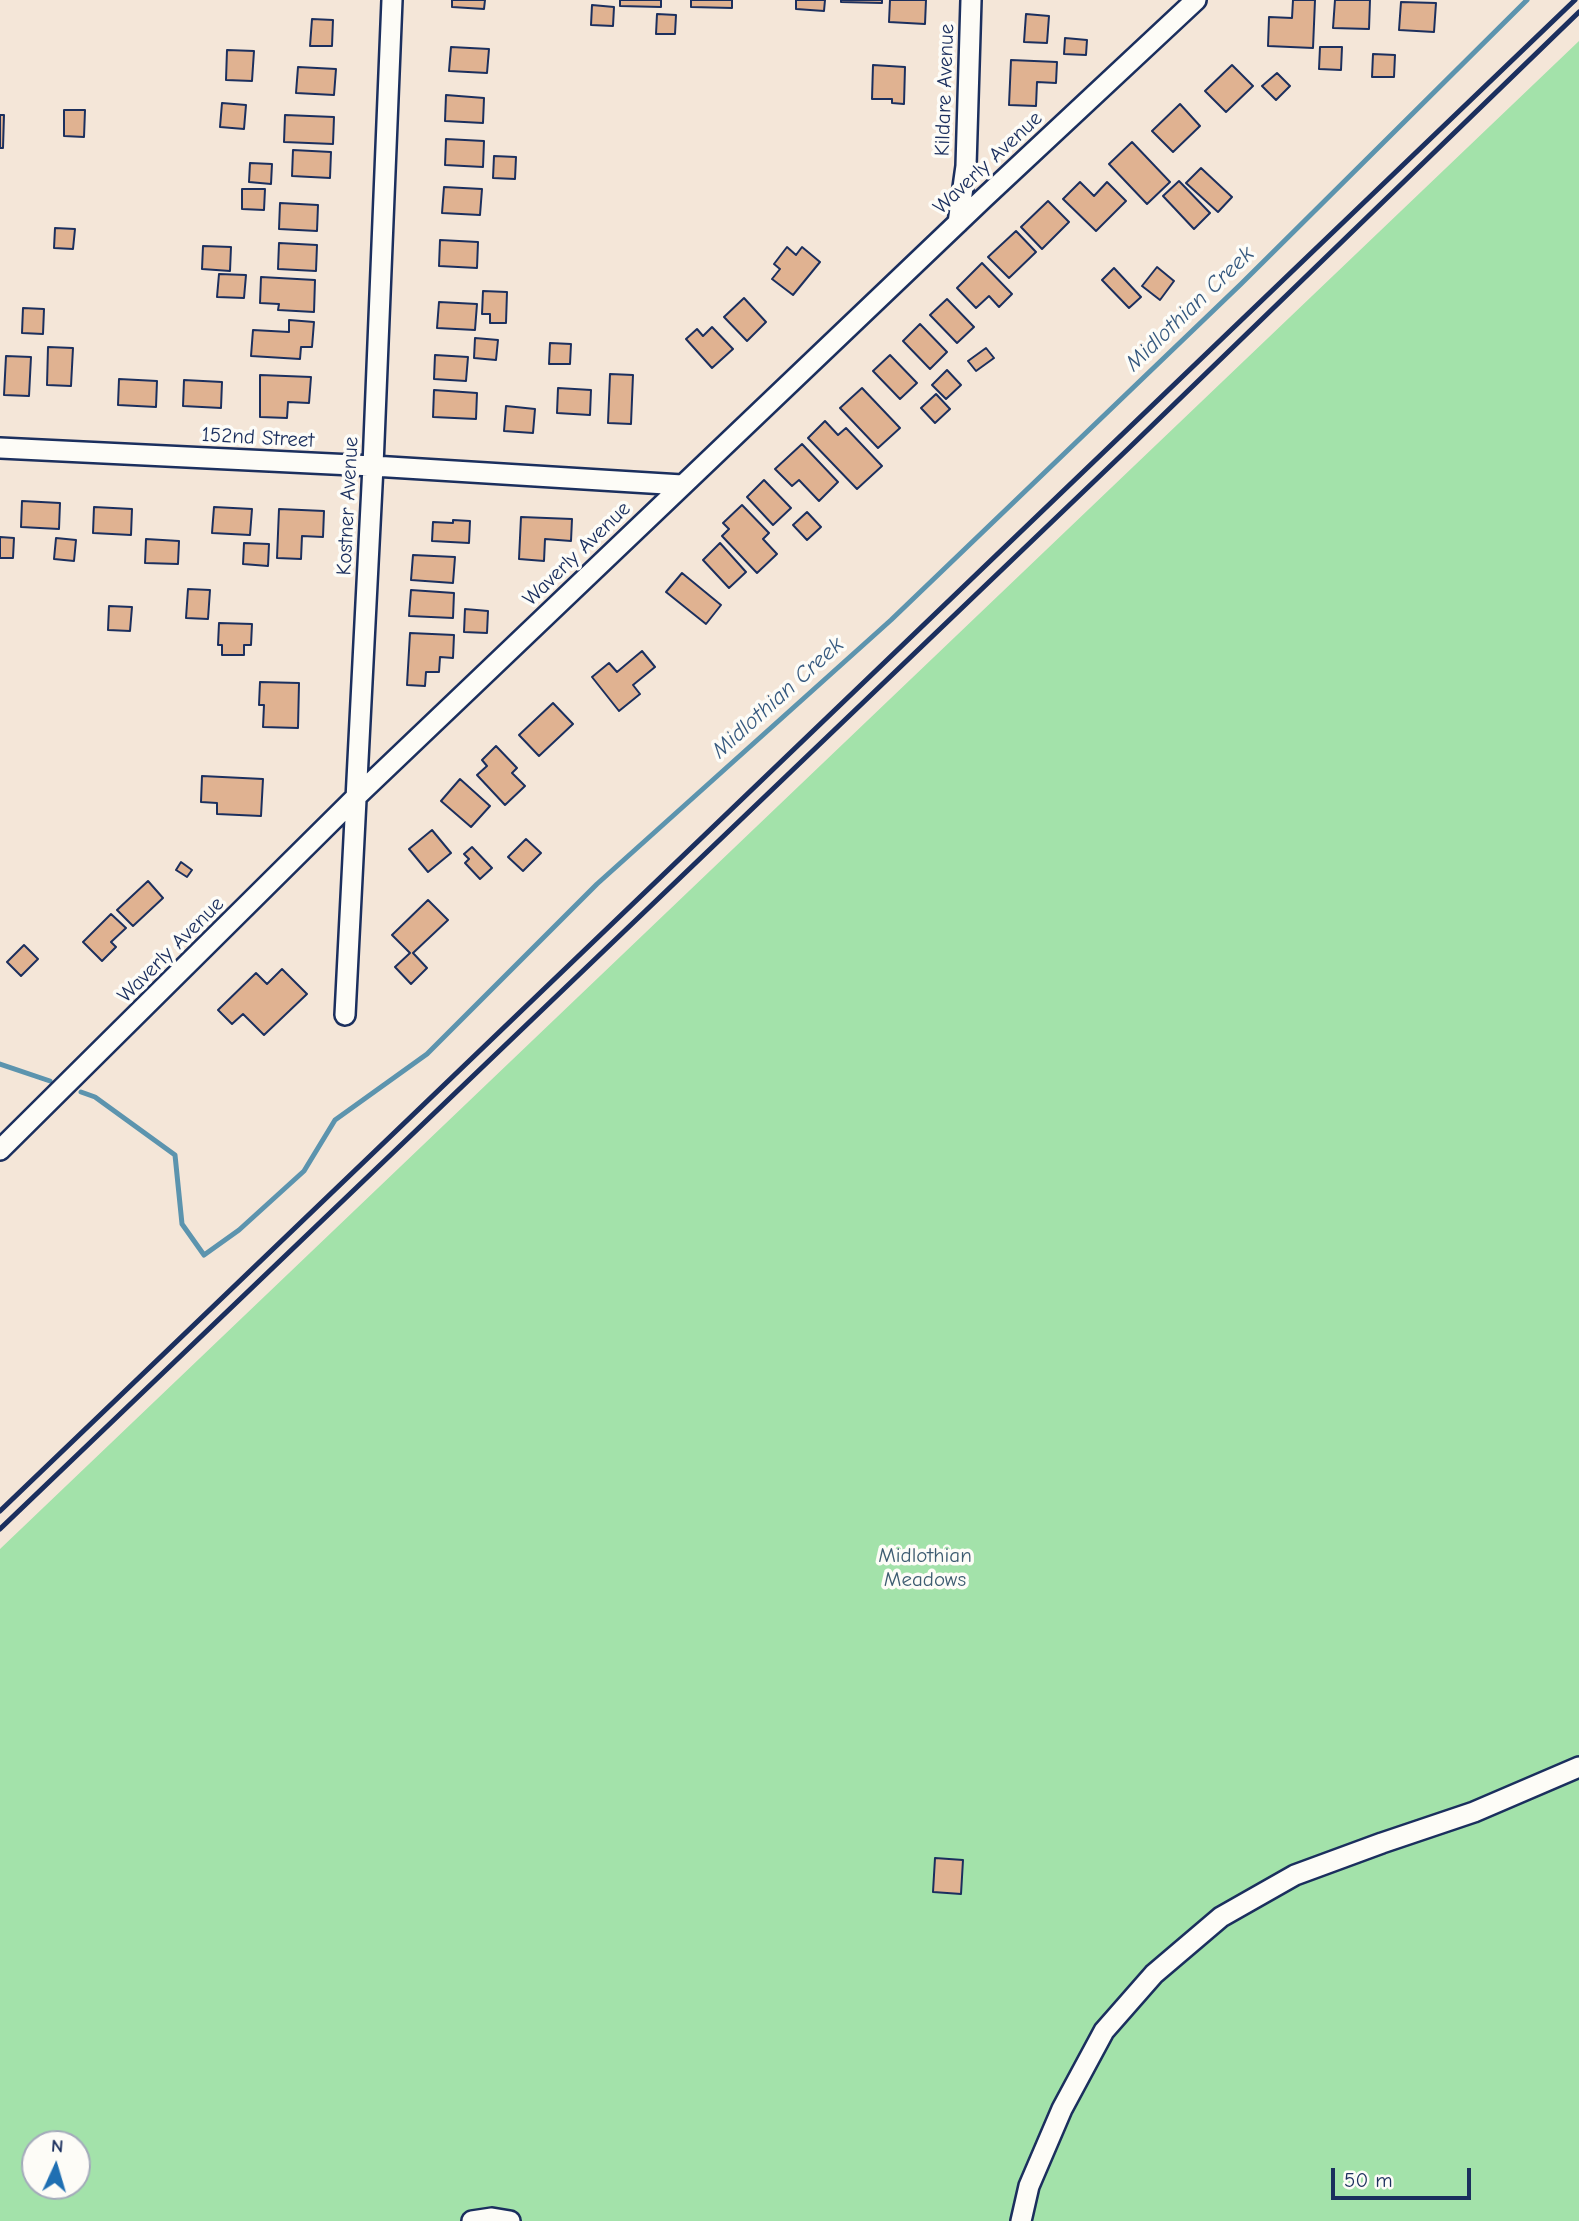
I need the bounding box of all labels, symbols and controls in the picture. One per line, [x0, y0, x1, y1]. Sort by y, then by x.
street label: Kildare Avenue [930, 23, 960, 157]
street label: Waverly Avenue [928, 106, 1048, 220]
water label: Midlothian Creek [1120, 241, 1260, 377]
street label: 152nd Street [201, 422, 315, 454]
street label: Kostner Avenue [332, 436, 364, 576]
street label: Waverly Avenue [518, 496, 636, 612]
water label: Midlothian Creek [706, 632, 850, 764]
street label: Waverly Avenue [113, 892, 229, 1008]
park label: Midlothian Meadows [878, 1543, 972, 1593]
north arrow [21, 2130, 91, 2200]
text: N [50, 2135, 64, 2157]
scale bar [1334, 2154, 1474, 2198]
text: 50 m [1344, 2168, 1393, 2192]

